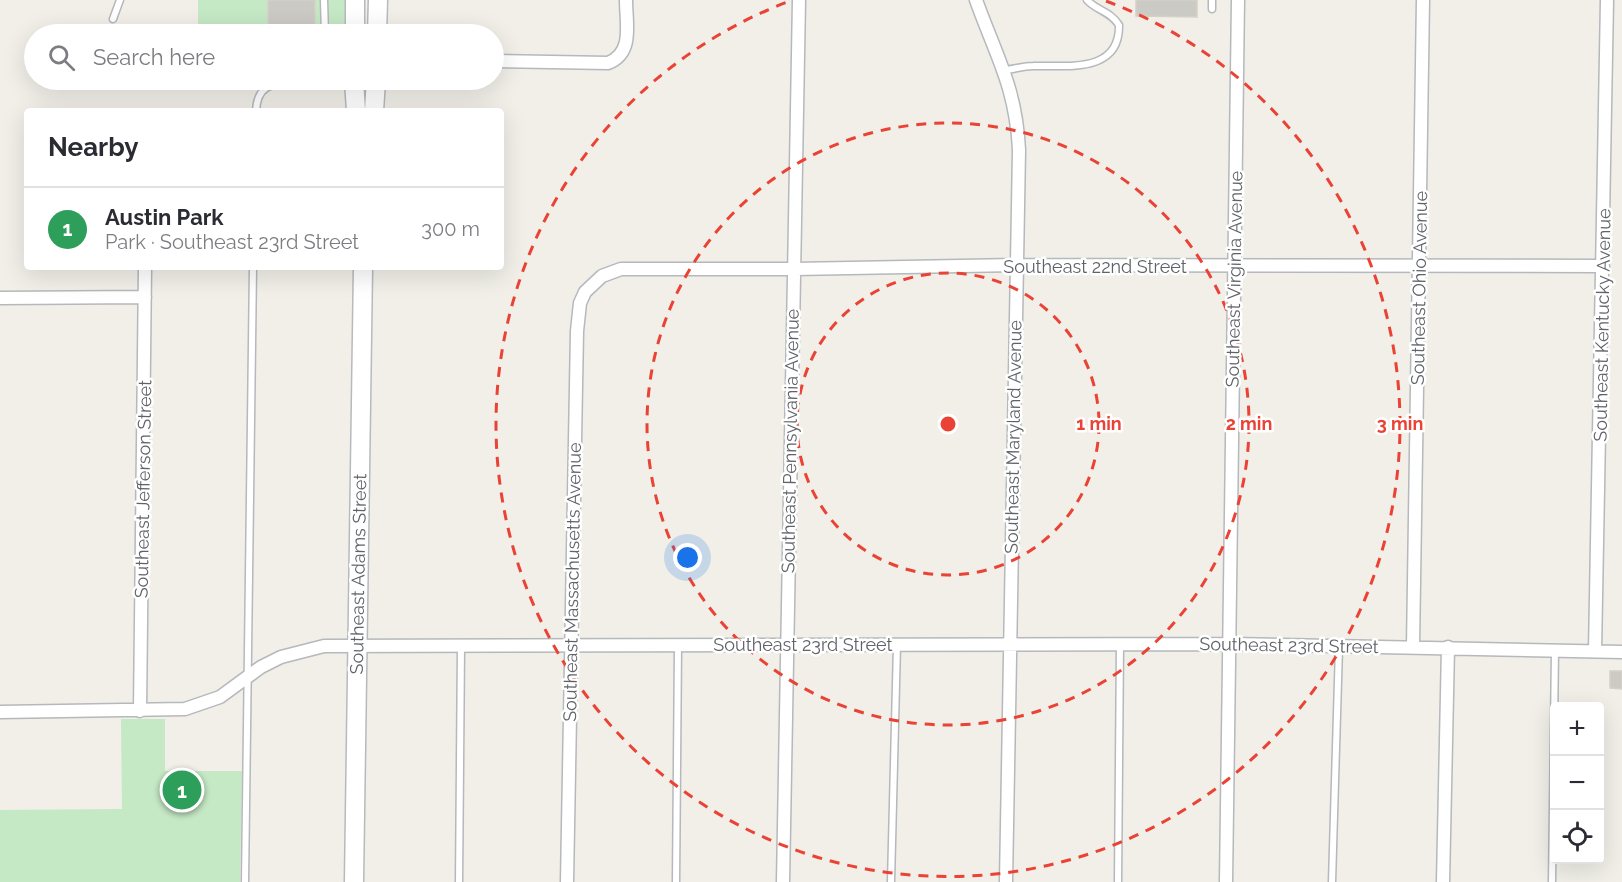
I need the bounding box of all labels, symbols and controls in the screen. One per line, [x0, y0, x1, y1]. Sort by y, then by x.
search box [24, 24, 504, 90]
icon: search [45, 41, 78, 74]
text: Search here [93, 44, 215, 70]
text: Nearby [48, 132, 138, 162]
street label: Southeast Virginia Avenue [1222, 170, 1246, 387]
street label: Southeast Ohio Avenue [1407, 190, 1431, 385]
text: Austin Park [105, 204, 224, 230]
street label: Southeast Kentucky Avenue [1589, 208, 1615, 442]
text: 1 [63, 217, 72, 241]
text: 300 m [421, 217, 480, 241]
text: Park · Southeast 23rd Street [105, 230, 359, 254]
street label: Southeast 22nd Street [1003, 256, 1187, 277]
street label: Southeast Pennsylvania Avenue [777, 308, 803, 573]
street label: Southeast Maryland Avenue [1000, 320, 1026, 554]
street label: Southeast Jefferson Street [131, 380, 155, 598]
text: 1 min [1076, 413, 1122, 434]
text: 2 min [1226, 413, 1272, 434]
text: 3 min [1377, 413, 1423, 434]
centre of rings [938, 414, 958, 434]
street label: Southeast Massachusetts Avenue [559, 442, 585, 722]
street label: Southeast Adams Street [346, 474, 370, 674]
your location [673, 543, 702, 572]
street label: Southeast 23rd Street [1199, 633, 1379, 657]
street label: Southeast 23rd Street [713, 634, 893, 655]
map controls [1550, 702, 1604, 864]
button: + [1550, 702, 1604, 756]
button: − [1550, 756, 1604, 810]
pin: 1 [162, 768, 201, 812]
button: locate [1550, 810, 1604, 864]

